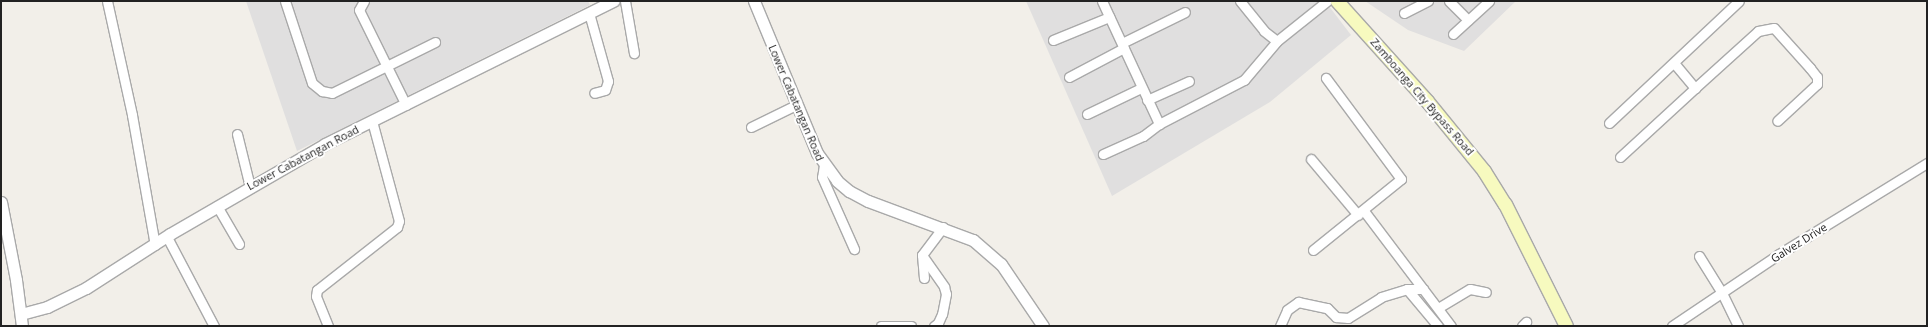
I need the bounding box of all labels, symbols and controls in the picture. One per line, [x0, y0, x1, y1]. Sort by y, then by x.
street label: Zamboanga City Bypass Road [1368, 36, 1476, 158]
street label: Lower Cabatangan Road [766, 43, 826, 163]
street label: Lower Cabatangan Road [245, 123, 361, 193]
street label: Galvez Drive [1769, 221, 1829, 265]

